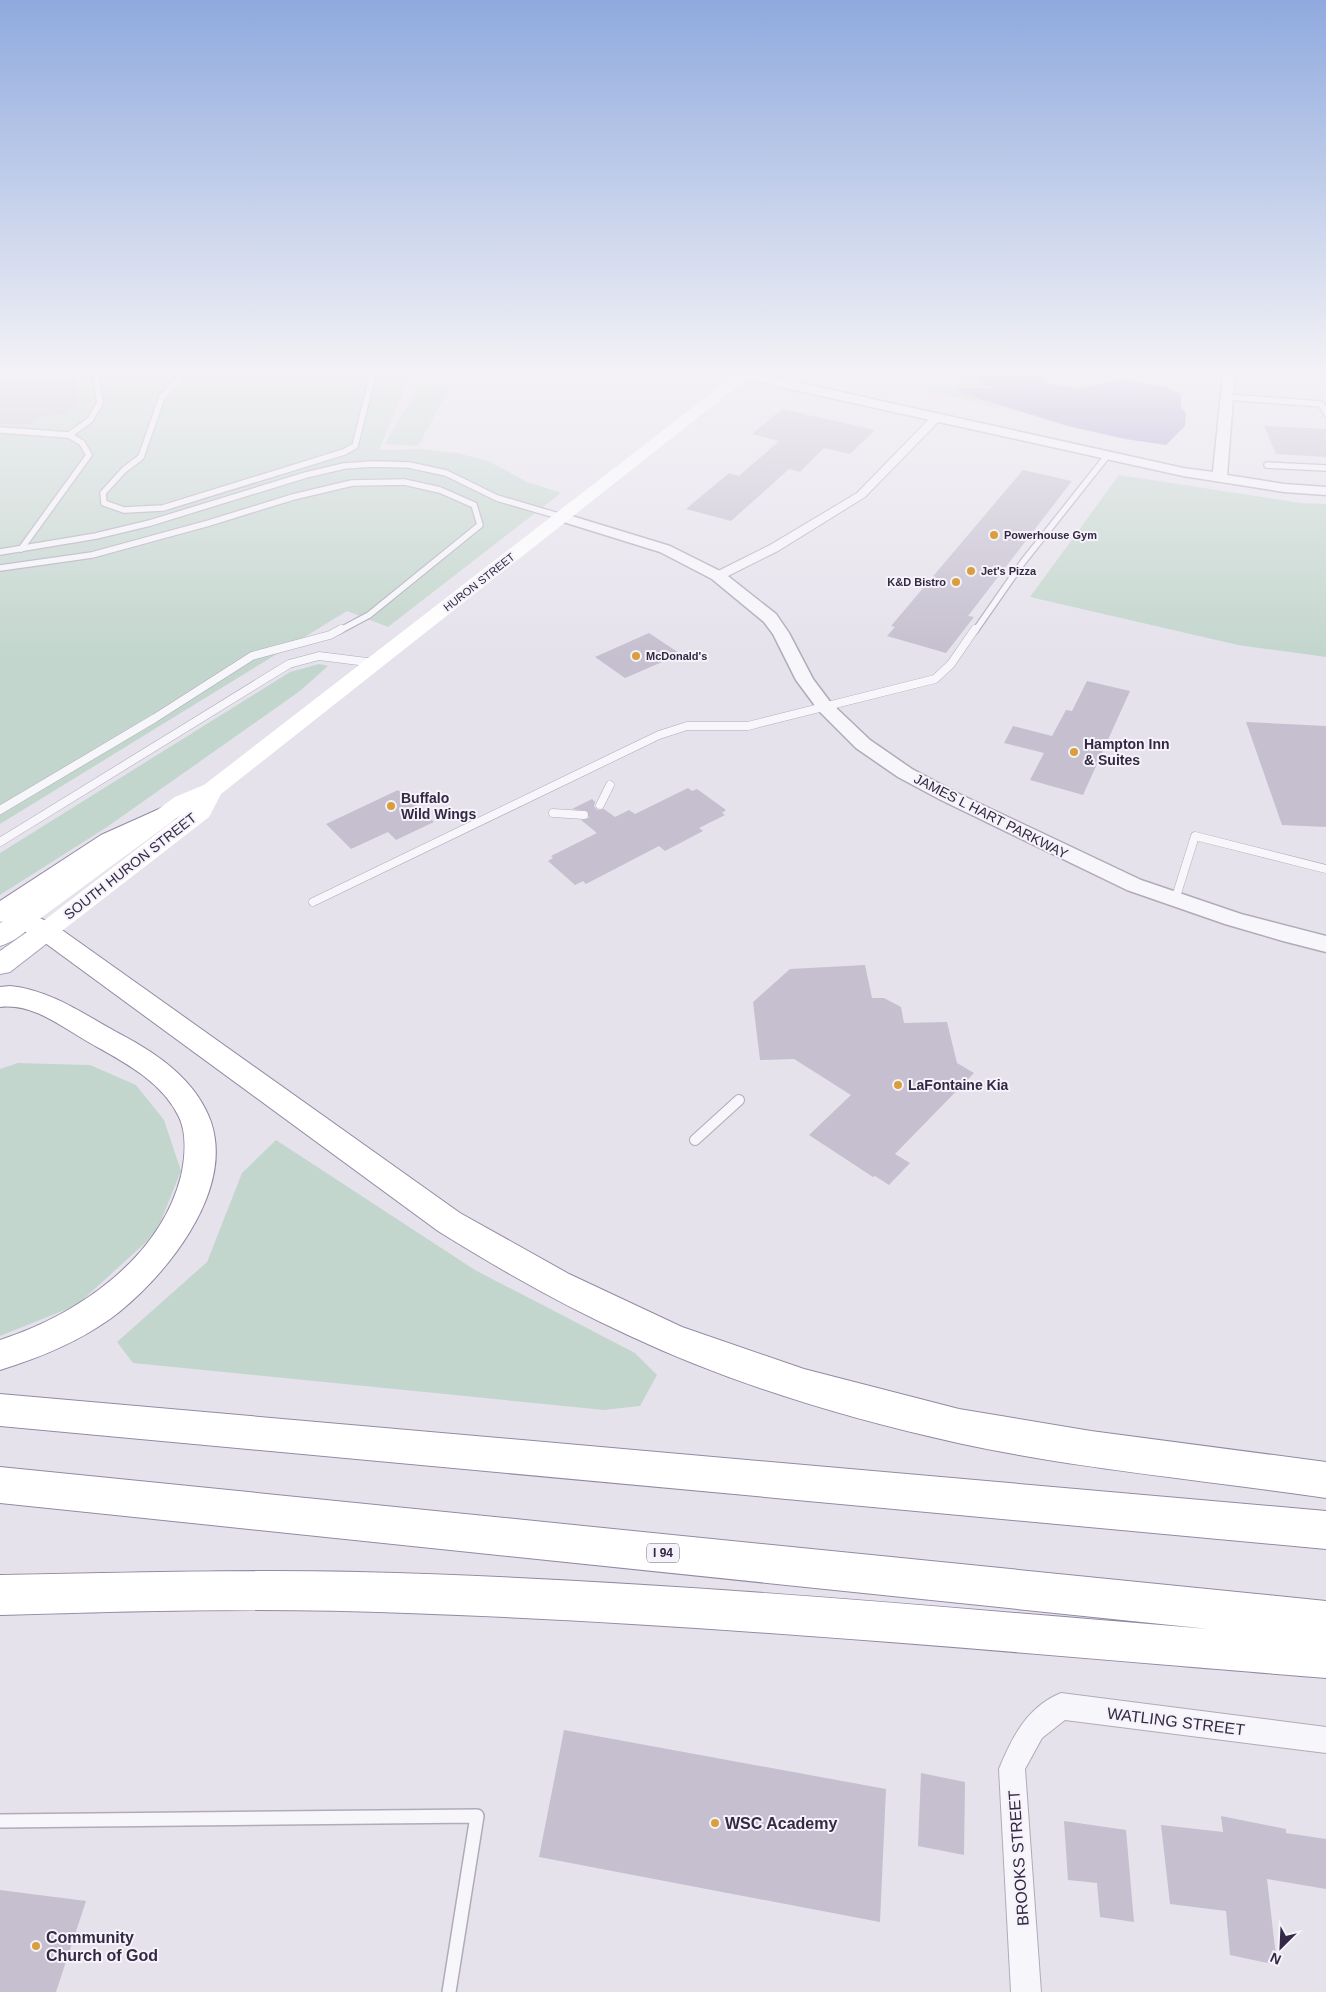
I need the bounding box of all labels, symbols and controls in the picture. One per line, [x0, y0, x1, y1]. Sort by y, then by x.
marker: Powerhouse Gym [988, 529, 1000, 541]
place label: Powerhouse Gym [1004, 529, 1097, 541]
street label: HURON STREET [441, 550, 517, 613]
marker: Jet's Pizza [965, 565, 977, 577]
place label: Jet's Pizza [981, 565, 1037, 577]
place label: K&D Bistro [887, 576, 946, 588]
marker: K&D Bistro [950, 576, 962, 588]
marker: McDonald's [630, 650, 642, 662]
place label: McDonald's [646, 650, 707, 662]
place label: Hampton Inn & Suites [1084, 736, 1170, 768]
marker: Hampton Inn & Suites [1068, 746, 1080, 758]
street label: JAMES L HART PARKWAY [911, 770, 1071, 862]
place label: Buffalo Wild Wings [401, 790, 476, 822]
marker: Buffalo Wild Wings [385, 800, 397, 812]
street label: SOUTH HURON STREET [61, 809, 200, 923]
place label: LaFontaine Kia [908, 1077, 1009, 1093]
marker: LaFontaine Kia [892, 1079, 904, 1091]
road number: I 94 [647, 1544, 679, 1562]
street label: WATLING STREET [1106, 1705, 1246, 1738]
street label: BROOKS STREET [1005, 1789, 1032, 1926]
place label: WSC Academy [725, 1815, 837, 1832]
marker: WSC Academy [709, 1817, 721, 1829]
north arrow [1256, 1922, 1306, 1972]
place label: Community Church of God [46, 1929, 158, 1964]
marker: Community Church of God [30, 1940, 42, 1952]
text: N [1268, 1950, 1284, 1968]

